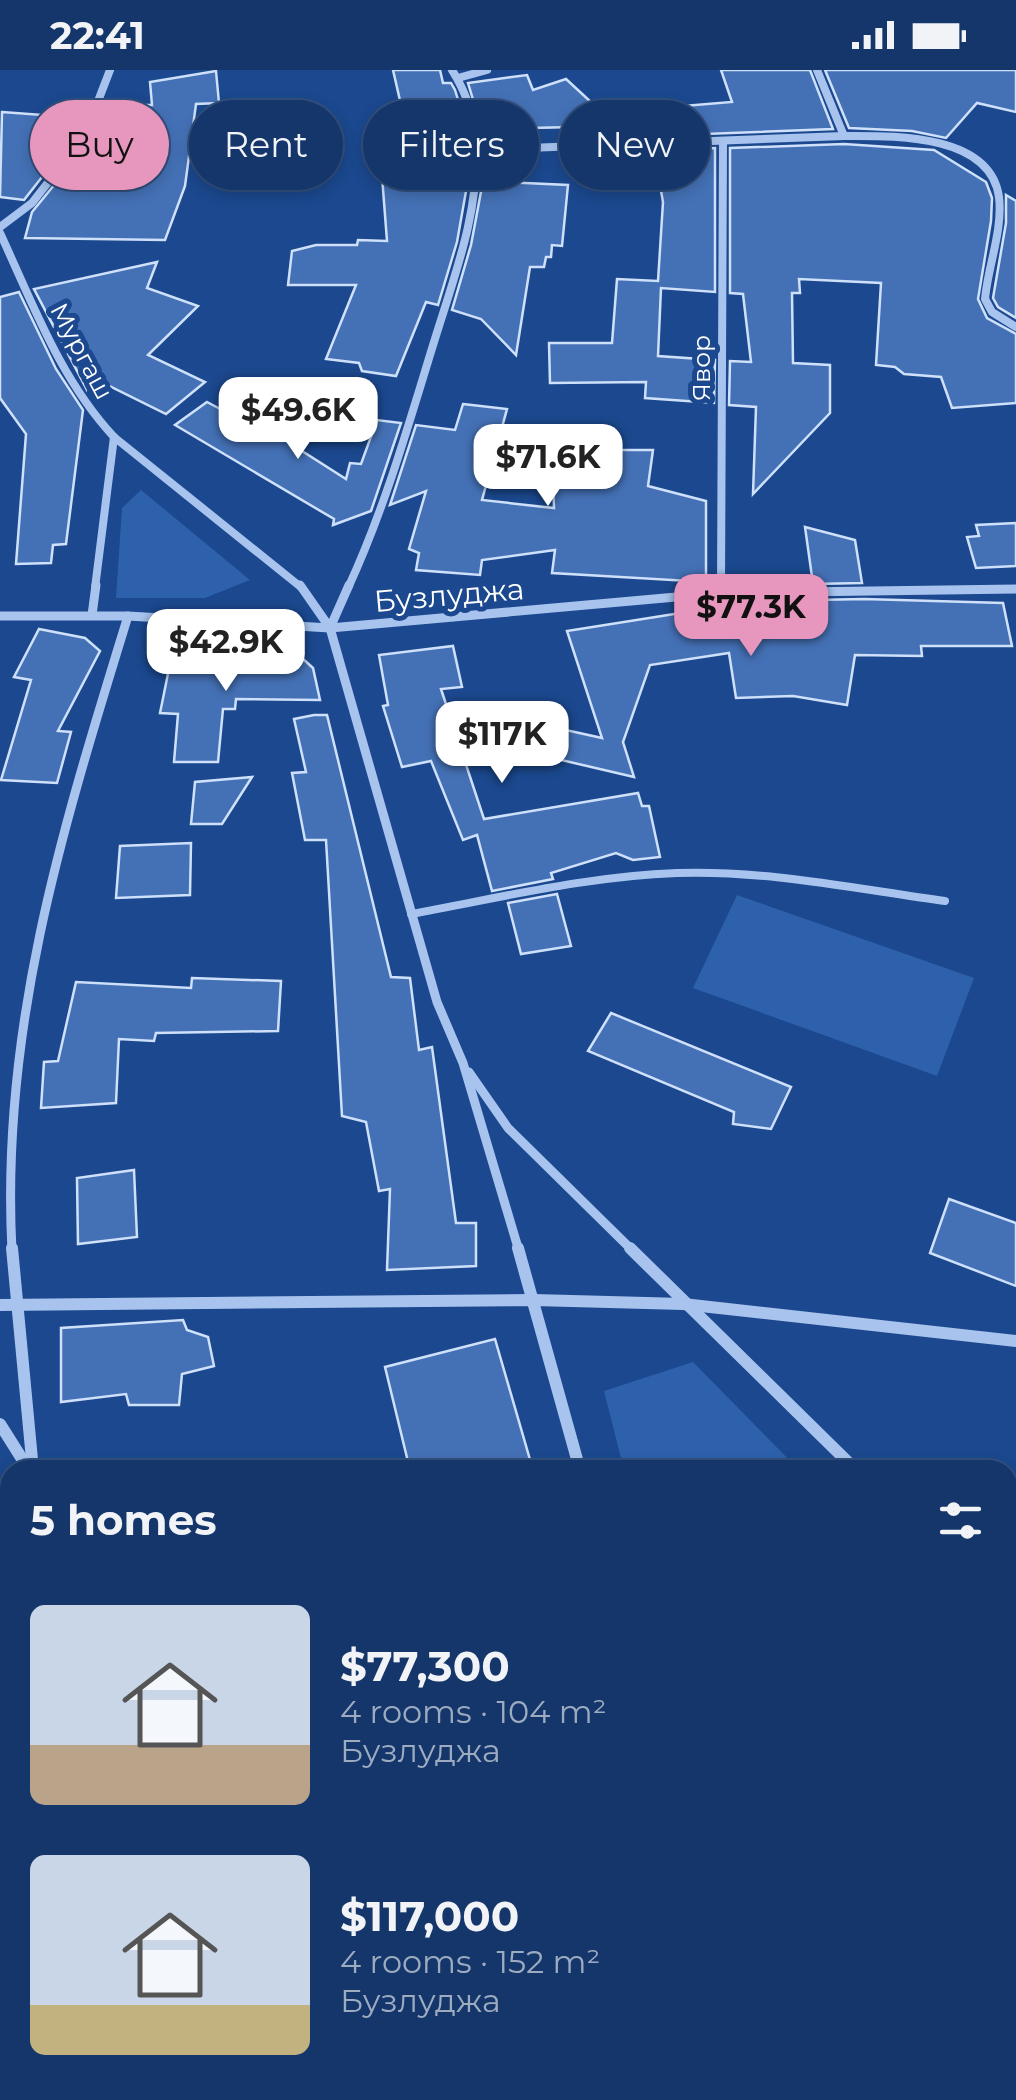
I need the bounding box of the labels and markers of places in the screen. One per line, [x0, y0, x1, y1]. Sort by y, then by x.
pin: $49.6K [217, 377, 379, 462]
pin: $71.6K [467, 424, 629, 509]
pin: $77.3K [670, 574, 832, 659]
pin: $42.9K [145, 609, 307, 694]
pin: $117K [432, 701, 572, 786]

